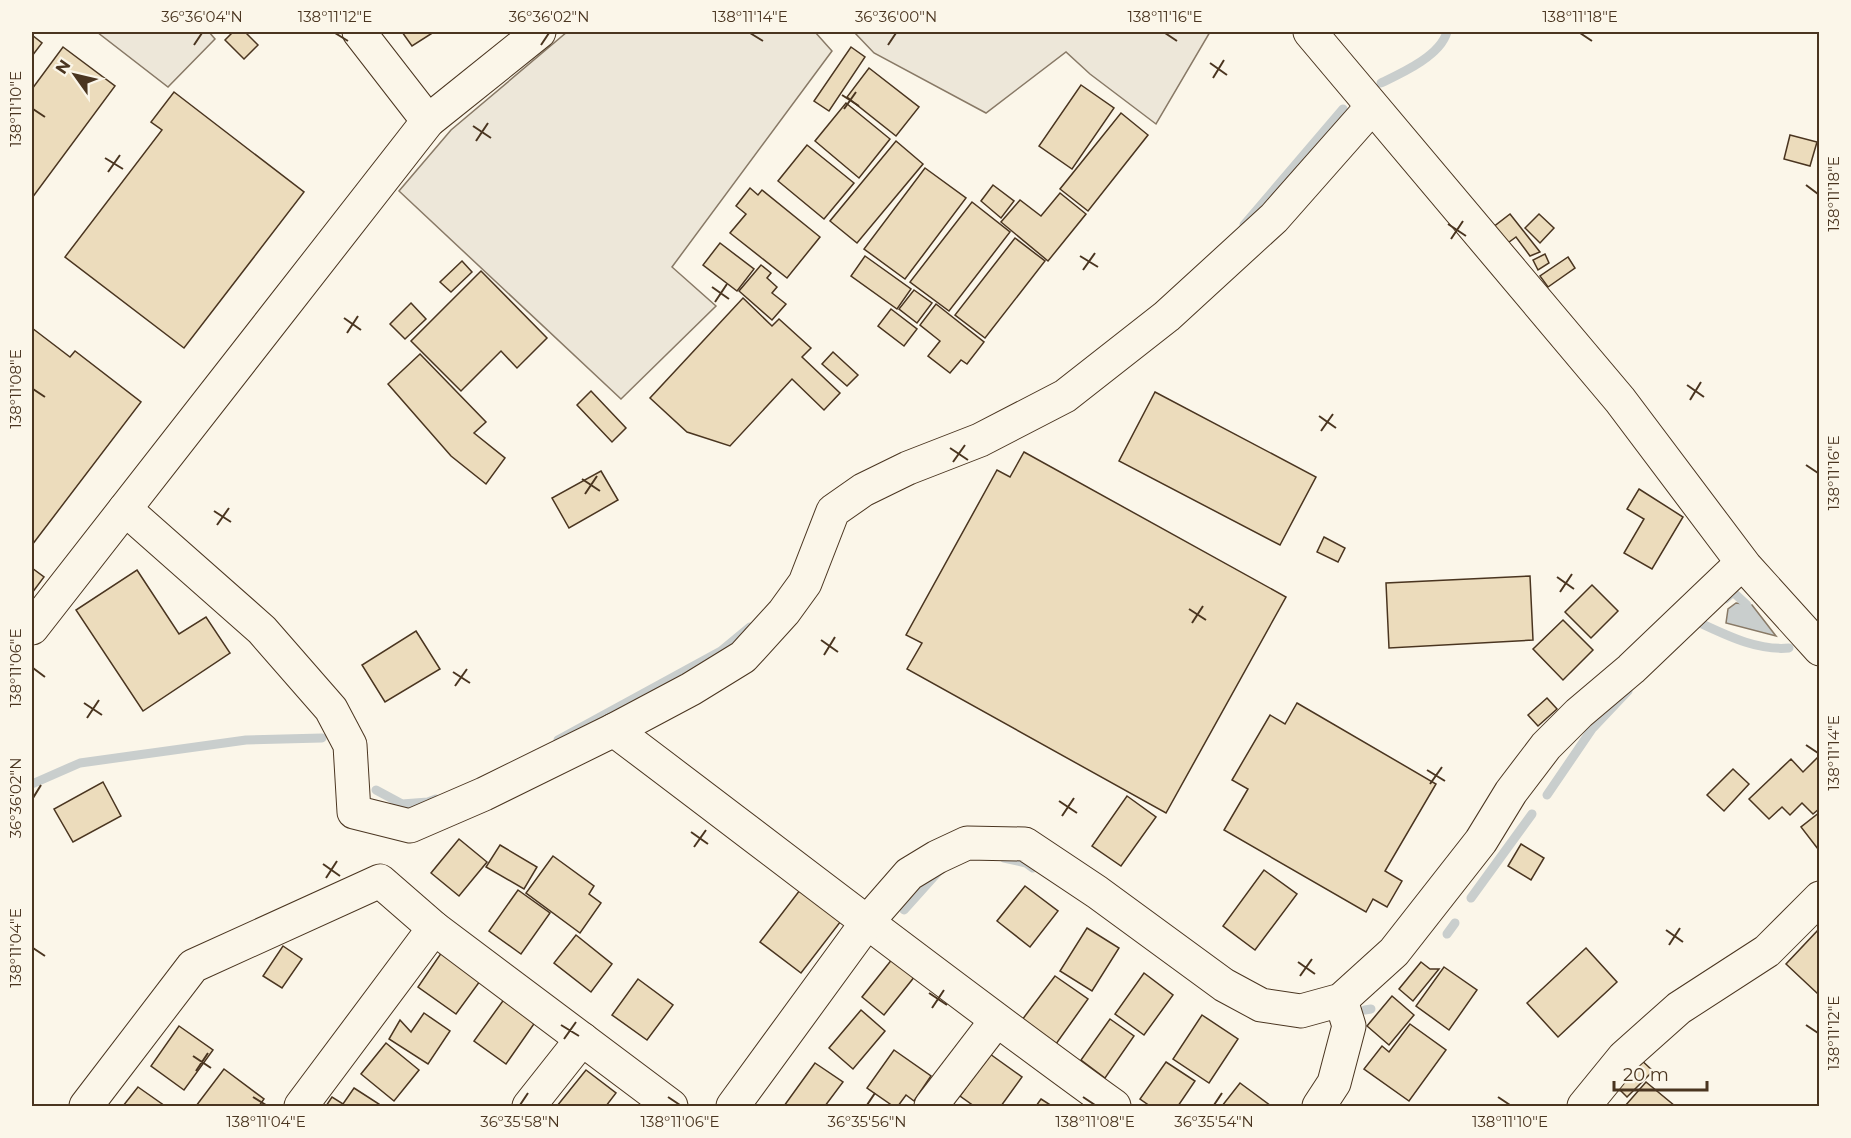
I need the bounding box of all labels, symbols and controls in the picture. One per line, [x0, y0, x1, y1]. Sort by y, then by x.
text: 36°36'04"N [161, 7, 243, 26]
text: 138°11'12"E [298, 7, 372, 26]
text: 36°36'02"N [509, 7, 589, 26]
text: 138°11'14"E [712, 7, 788, 26]
text: 36°36'00"N [855, 7, 937, 26]
text: 138°11'16"E [1127, 7, 1203, 26]
text: 138°11'18"E [1542, 7, 1618, 26]
north arrow [45, 45, 105, 105]
text: N [51, 56, 74, 78]
text: 138°11'10"E [6, 71, 25, 147]
text: 138°11'18"E [1824, 156, 1843, 232]
text: 138°11'08"E [6, 349, 25, 429]
text: 138°11'16"E [1824, 435, 1843, 511]
text: 138°11'06"E [6, 629, 25, 707]
text: 138°11'14"E [1824, 715, 1843, 791]
text: 36°36'02"N [6, 758, 25, 838]
text: 138°11'04"E [6, 908, 25, 988]
text: 138°11'12"E [1824, 996, 1843, 1070]
scale bar [1614, 1054, 1707, 1092]
text: 20 m [1623, 1064, 1669, 1086]
text: 138°11'04"E [226, 1112, 306, 1131]
text: 36°35'58"N [480, 1112, 560, 1131]
text: 138°11'06"E [641, 1112, 719, 1131]
text: 36°35'56"N [827, 1112, 907, 1131]
text: 138°11'08"E [1055, 1112, 1135, 1131]
text: 36°35'54"N [1174, 1112, 1254, 1131]
text: 138°11'10"E [1472, 1112, 1548, 1131]

